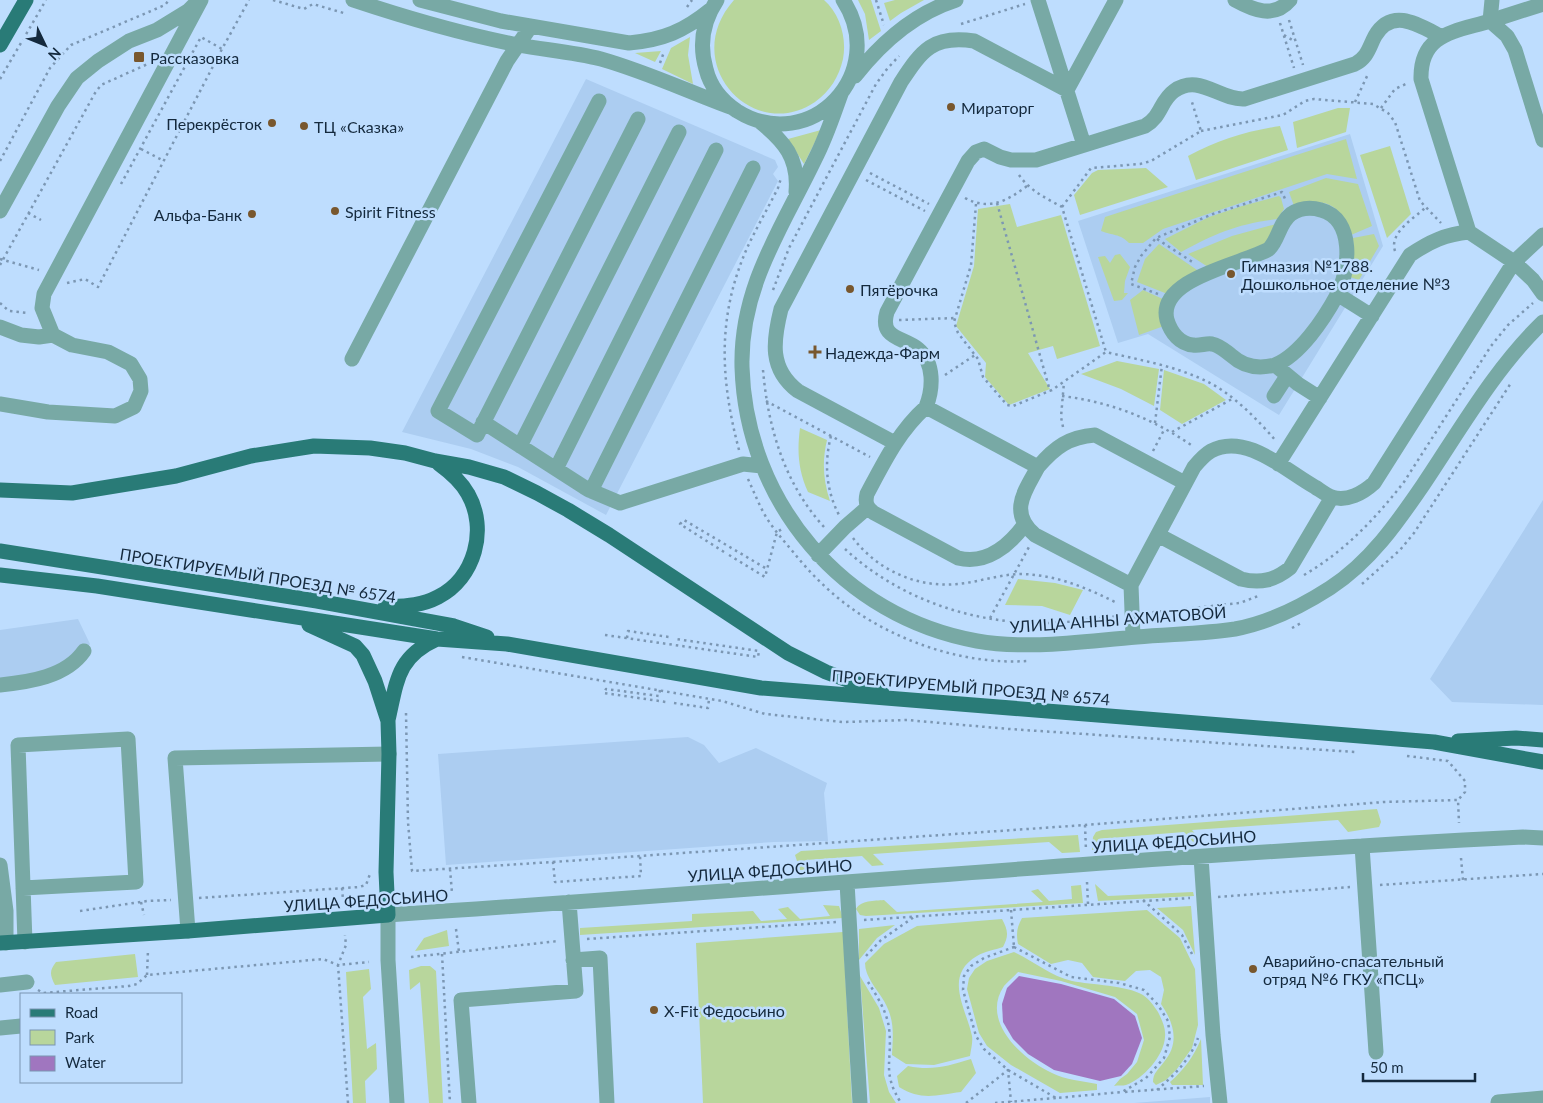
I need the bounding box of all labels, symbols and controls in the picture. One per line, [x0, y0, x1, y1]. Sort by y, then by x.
north arrow [20, 20, 70, 70]
text: N [45, 44, 65, 64]
place label: Рассказовка [150, 48, 239, 67]
marker: Рассказовка [132, 50, 146, 64]
place label: Мираторг [961, 98, 1034, 117]
marker: Мираторг [945, 101, 957, 113]
place label: Перекрёсток [166, 114, 263, 133]
marker: Перекрёсток [266, 117, 278, 129]
place label: ТЦ «Сказка» [314, 117, 404, 136]
marker: ТЦ «Сказка» [298, 120, 310, 132]
place label: Spirit Fitness [345, 202, 436, 221]
place label: Альфа-Банк [154, 205, 243, 224]
marker: Spirit Fitness [329, 205, 341, 217]
marker: Альфа-Банк [246, 208, 258, 220]
place label: Гимназия №1788. Дошкольное отделение №3 [1241, 256, 1450, 293]
marker: Гимназия №1788. Дошкольное отделение №3 [1225, 268, 1237, 280]
place label: Пятёрочка [860, 280, 938, 299]
marker: Пятёрочка [844, 283, 856, 295]
place label: Надежда-Фарм [825, 343, 940, 362]
marker: Надежда-Фарм [809, 346, 821, 358]
street label: ПРОЕКТИРУЕМЫЙ ПРОЕЗД № 6574 [119, 544, 397, 606]
street label: УЛИЦА АННЫ АХМАТОВОЙ [1009, 602, 1227, 636]
street label: ПРОЕКТИРУЕМЫЙ ПРОЕЗД № 6574 [831, 665, 1111, 709]
street label: УЛИЦА ФЕДОСЬИНО [1091, 826, 1257, 856]
street label: УЛИЦА ФЕДОСЬИНО [687, 855, 853, 885]
street label: УЛИЦА ФЕДОСЬИНО [283, 885, 449, 915]
place label: Аварийно-спасательный отряд №6 ГКУ «ПСЦ» [1263, 951, 1444, 988]
marker: Аварийно-спасательный отряд №6 ГКУ «ПСЦ» [1247, 963, 1259, 975]
legend [20, 993, 182, 1083]
place label: X-Fit Федосьино [664, 1001, 785, 1020]
text: Road [65, 1003, 98, 1021]
marker: X-Fit Федосьино [648, 1004, 660, 1016]
text: Park [65, 1028, 95, 1046]
scale bar [1363, 1050, 1476, 1082]
text: Water [65, 1053, 106, 1071]
text: 50 m [1370, 1058, 1404, 1076]

